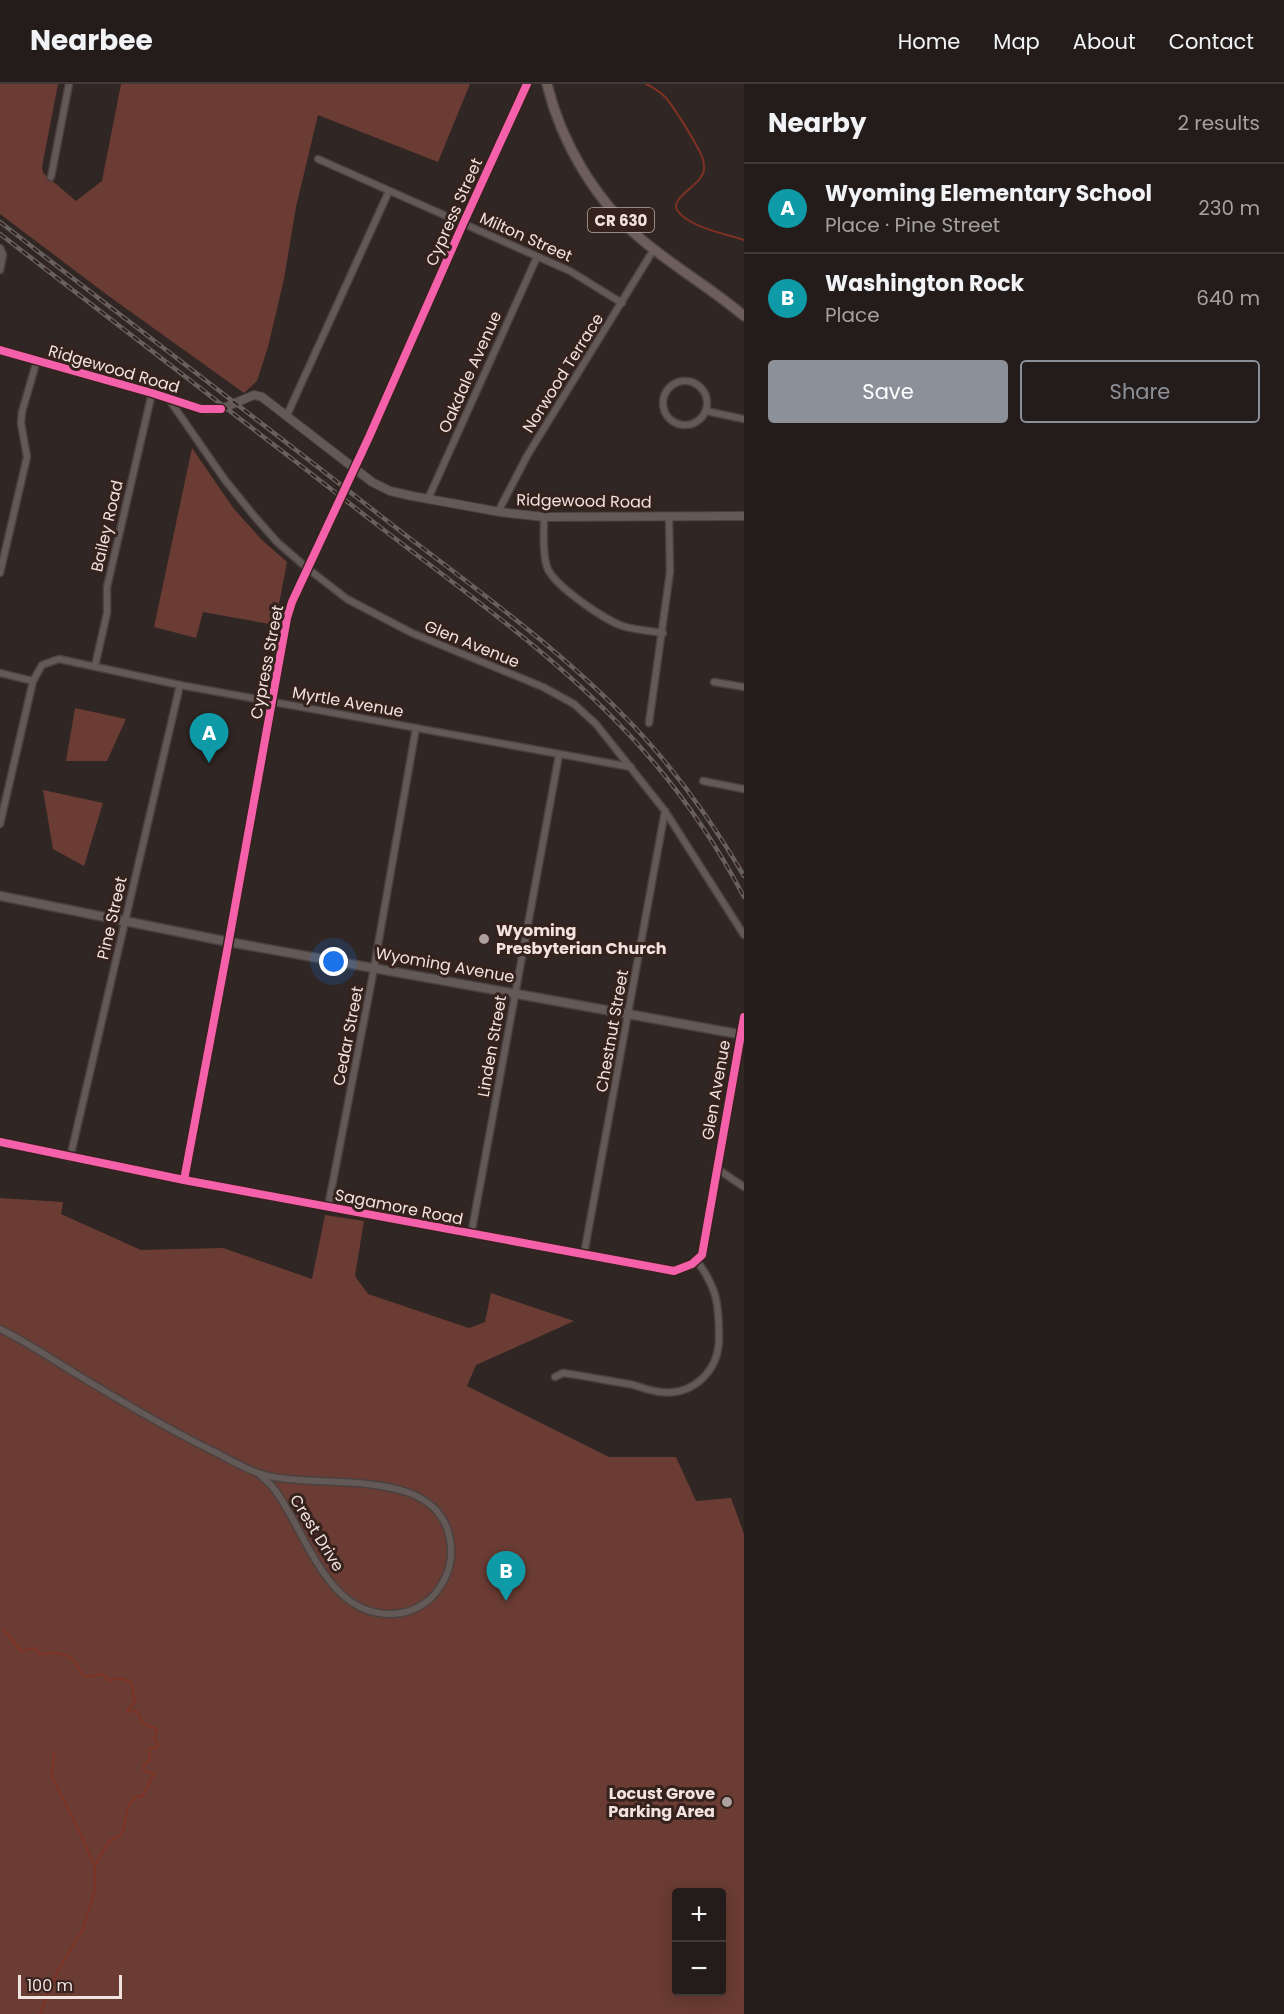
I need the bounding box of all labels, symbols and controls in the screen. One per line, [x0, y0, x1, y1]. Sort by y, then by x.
text: Nearbee [30, 21, 153, 60]
text: Home [898, 27, 960, 56]
text: Map [993, 27, 1040, 56]
text: About [1073, 27, 1136, 56]
text: Contact [1169, 27, 1254, 56]
text: Nearby [768, 105, 866, 141]
text: 2 results [1177, 109, 1260, 137]
street label: Cypress Street [420, 154, 488, 270]
text: Wyoming Elementary School [825, 178, 1152, 209]
text: A [780, 194, 795, 222]
text: 230 m [1198, 194, 1260, 222]
street label: Milton Street [476, 206, 576, 268]
road number: CR 630 [588, 208, 654, 232]
text: Place · Pine Street [825, 211, 1000, 239]
text: Washington Rock [825, 268, 1024, 299]
text: B [781, 284, 794, 312]
text: 640 m [1196, 284, 1260, 312]
text: Place [825, 301, 880, 329]
street label: Oakdale Avenue [433, 307, 507, 437]
street label: Norwood Terrace [517, 309, 609, 437]
street label: Ridgewood Road [46, 339, 182, 399]
button: Save [768, 360, 1008, 423]
button: Share [1020, 360, 1260, 423]
street label: Bailey Road [85, 478, 129, 574]
street label: Ridgewood Road [516, 488, 652, 514]
street label: Cypress Street [245, 603, 289, 721]
street label: Glen Avenue [421, 614, 523, 674]
street label: Myrtle Avenue [290, 681, 406, 723]
pin: A [190, 714, 228, 763]
street label: Pine Street [91, 874, 133, 962]
place label: Wyoming Presbyterian Church [496, 919, 667, 960]
marker: Wyoming Presbyterian Church [477, 932, 491, 946]
street label: Wyoming Avenue [374, 941, 516, 989]
your location [319, 947, 348, 976]
street label: Chestnut Street [590, 968, 634, 1094]
street label: Cedar Street [327, 984, 369, 1088]
street label: Linden Street [472, 993, 512, 1099]
street label: Glen Avenue [696, 1038, 736, 1142]
street label: Sagamore Road [333, 1183, 465, 1231]
street label: Crest Drive [284, 1490, 350, 1576]
pin: B [486, 1552, 526, 1601]
place label: Locust Grove Parking Area [608, 1782, 715, 1823]
marker: Locust Grove Parking Area [720, 1795, 734, 1809]
map controls [672, 1888, 726, 1996]
button: + [672, 1888, 726, 1942]
button: − [672, 1942, 726, 1996]
scale bar [18, 1972, 122, 2000]
text: 100 m [27, 1974, 73, 1997]

